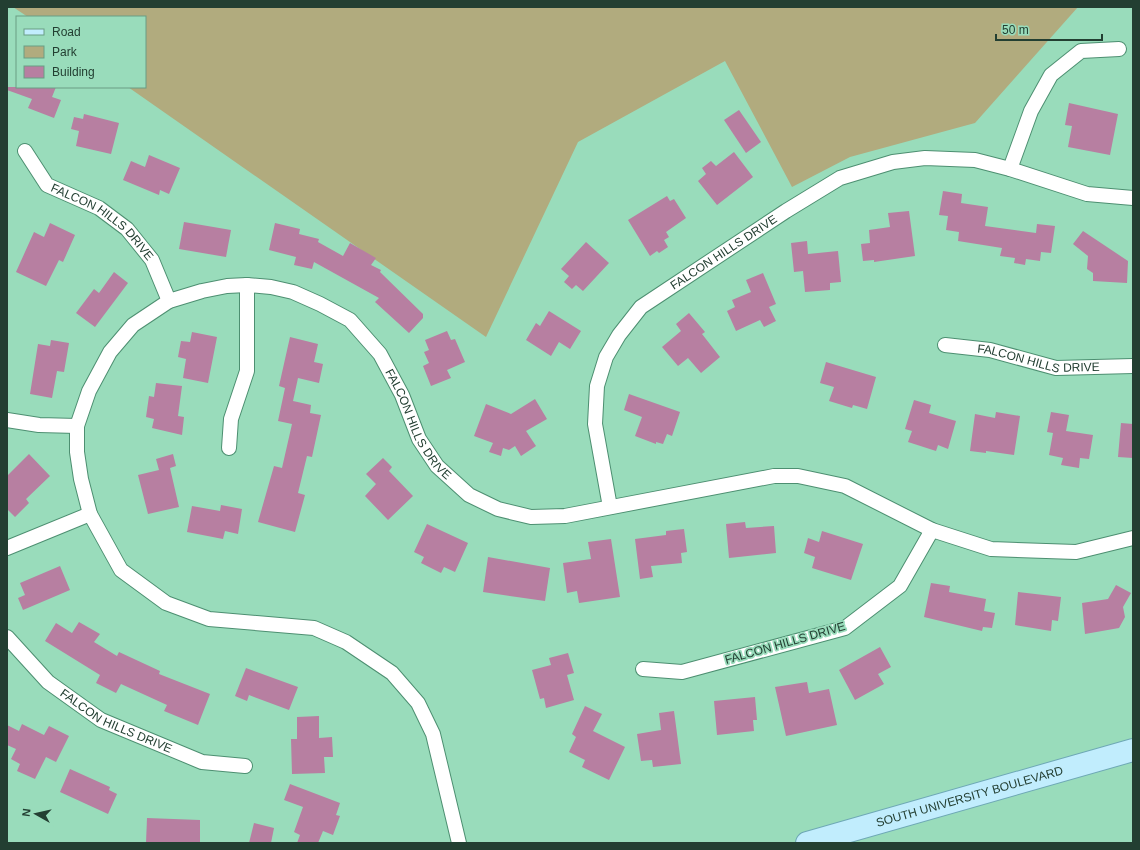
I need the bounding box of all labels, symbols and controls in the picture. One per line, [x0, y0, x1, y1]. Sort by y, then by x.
legend [16, 16, 146, 88]
scale bar [996, 16, 1102, 42]
text: 50 m [1002, 23, 1029, 37]
text: Road [52, 25, 81, 39]
text: Park [52, 45, 78, 59]
text: Building [52, 65, 95, 79]
street label: FALCON HILLS DRIVE [49, 181, 156, 263]
street label: FALCON HILLS DRIVE [668, 212, 780, 293]
street label: FALCON HILLS DRIVE [977, 342, 1100, 376]
street label: FALCON HILLS DRIVE [382, 366, 454, 482]
street label: FALCON HILLS DRIVE [723, 619, 847, 667]
street label: FALCON HILLS DRIVE [57, 686, 174, 756]
street label: SOUTH UNIVERSITY BOULEVARD [874, 763, 1065, 830]
north arrow [16, 794, 56, 834]
text: N [20, 808, 33, 817]

